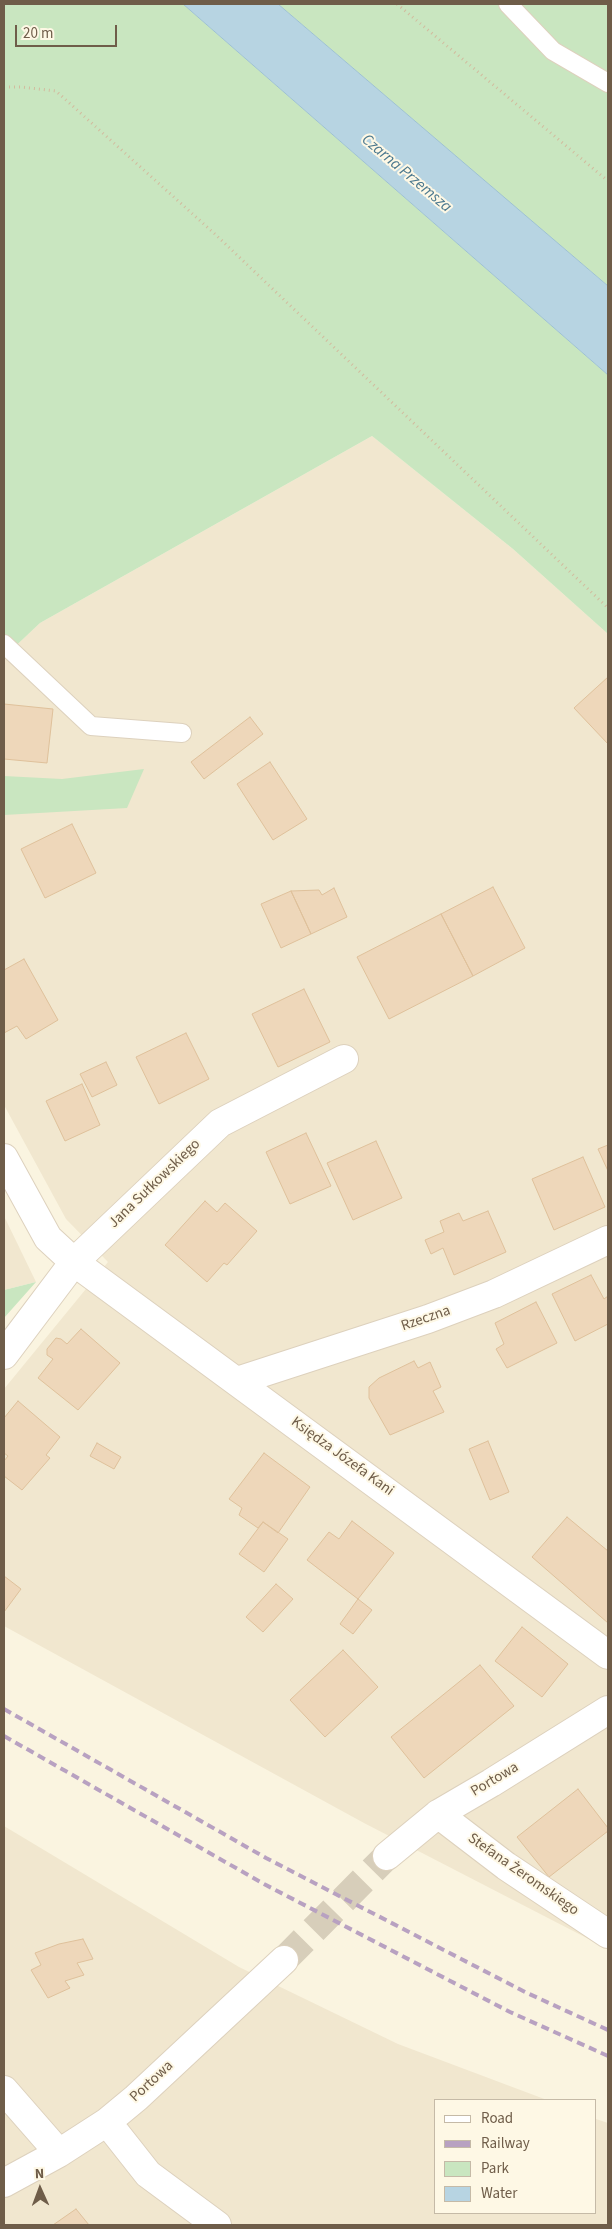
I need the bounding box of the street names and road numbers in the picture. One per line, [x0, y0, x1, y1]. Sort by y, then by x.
street label: Jana Sułkowskiego [105, 1136, 205, 1232]
street label: Rzeczna [399, 1302, 453, 1336]
street label: Księdza Józefa Kani [287, 1414, 397, 1500]
street label: Portowa [468, 1759, 522, 1801]
street label: Stefana Żeromskiego [464, 1830, 582, 1920]
street label: Portowa [127, 2057, 177, 2107]

